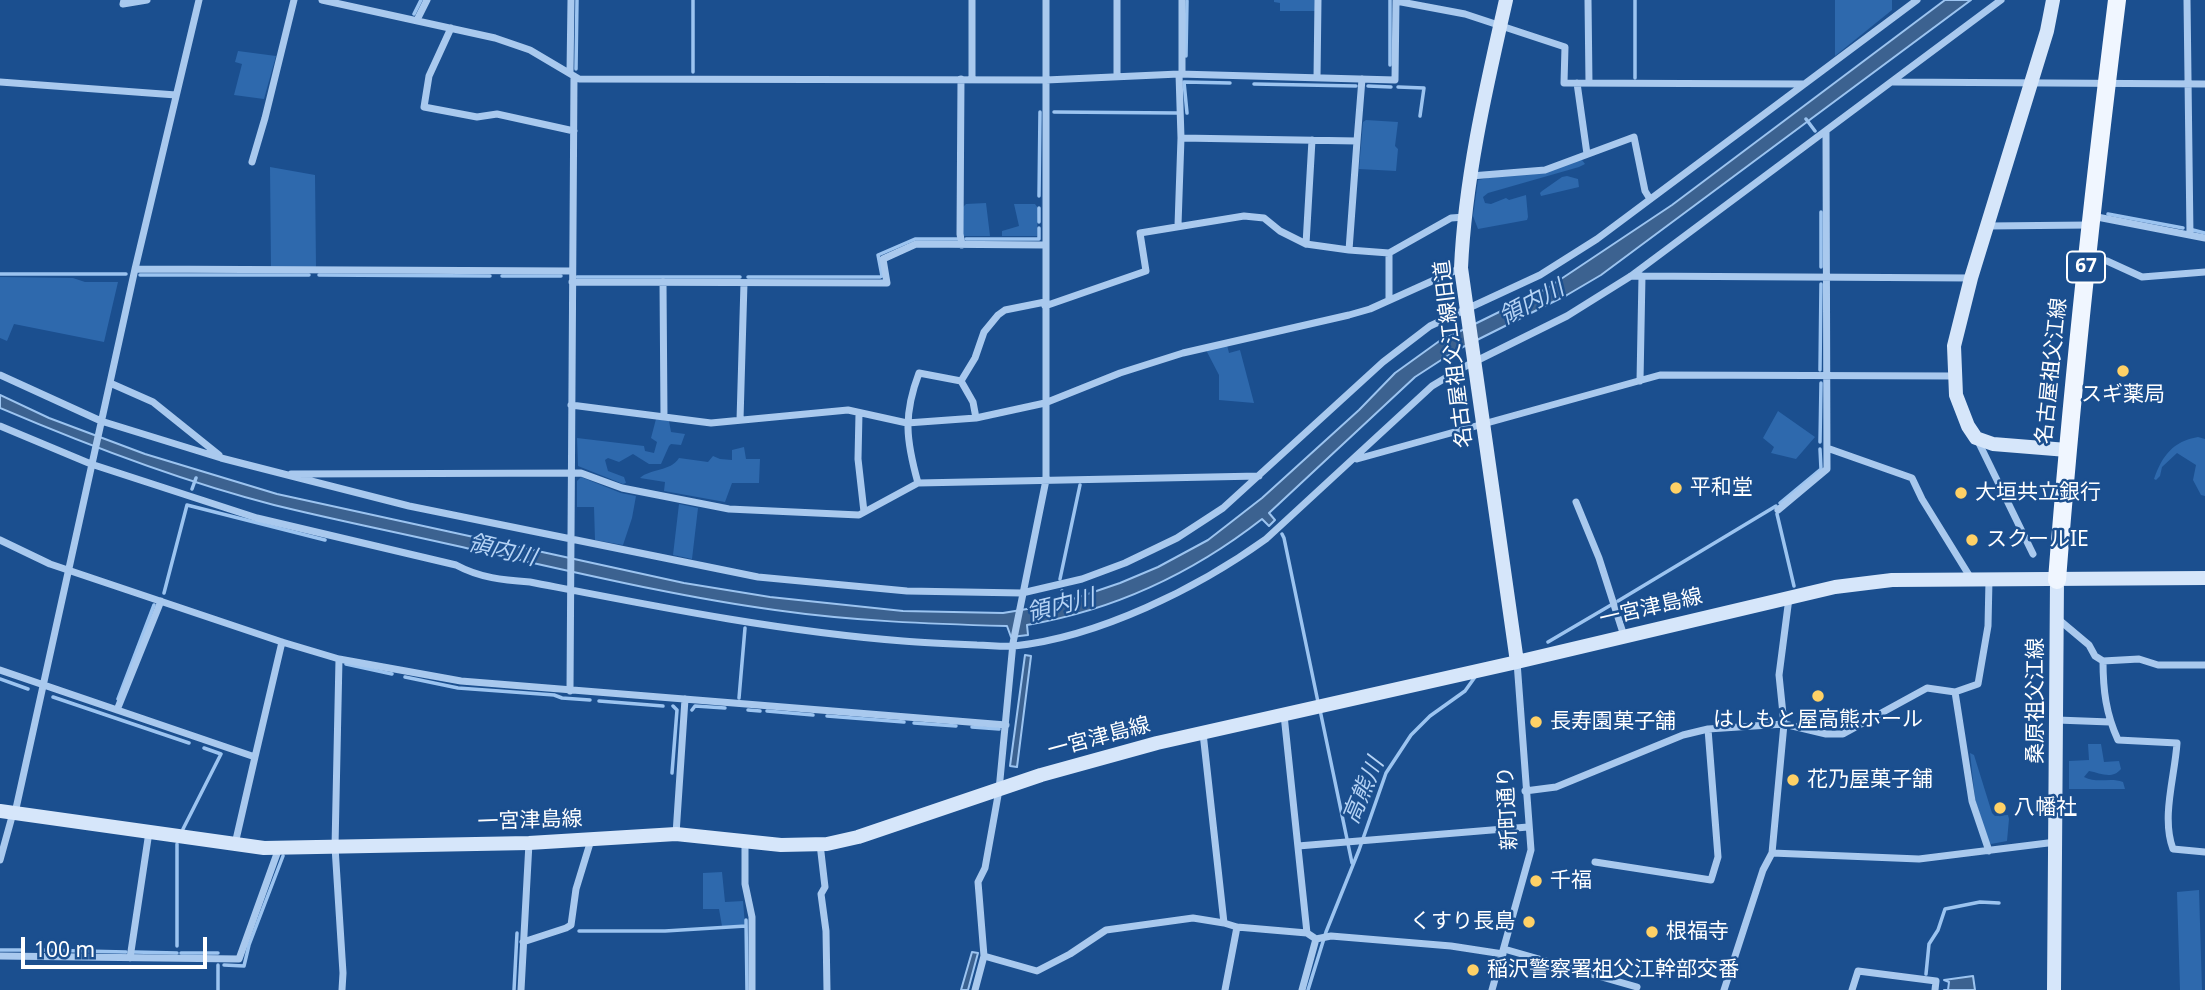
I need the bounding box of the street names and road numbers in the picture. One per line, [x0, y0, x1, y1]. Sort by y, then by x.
road number: 67 [2067, 252, 2105, 282]
street label: 名古屋祖父江線旧道 [1430, 259, 1478, 449]
street label: 名古屋祖父江線 [2032, 297, 2072, 445]
street label: 一宮津島線 [1597, 584, 1705, 632]
street label: 桑原祖父江線 [2023, 638, 2049, 764]
street label: 一宮津島線 [1045, 712, 1153, 764]
street label: 新町通り [1493, 765, 1523, 851]
street label: 一宮津島線 [477, 807, 583, 835]

